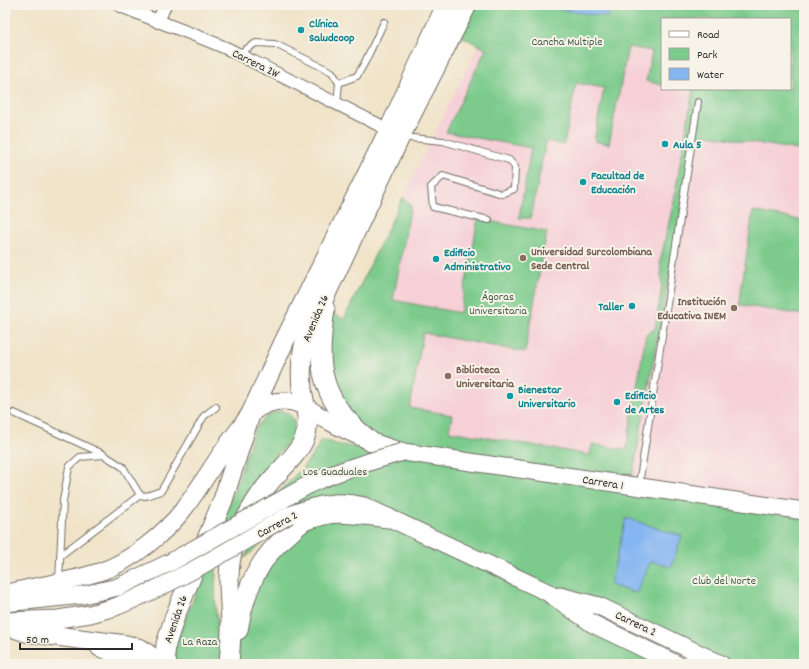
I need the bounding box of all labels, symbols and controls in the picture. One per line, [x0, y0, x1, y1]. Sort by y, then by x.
place label: Clínica Saludcoop [309, 16, 355, 47]
legend [661, 18, 791, 90]
marker: Clínica Saludcoop [296, 25, 306, 35]
text: Road [697, 27, 719, 44]
park label: Cancha Multiple [531, 34, 603, 51]
street label: Carrera 2W [229, 46, 282, 83]
text: Park [697, 47, 718, 64]
text: Water [697, 67, 724, 84]
place label: Aula 5 [673, 137, 702, 154]
marker: Aula 5 [660, 139, 670, 149]
place label: Facultad de Educación [591, 168, 645, 199]
marker: Facultad de Educación [578, 177, 588, 187]
place label: Universidad Surcolombiana Sede Central [531, 244, 653, 275]
place label: Edificio Administrativo [444, 245, 512, 276]
marker: Universidad Surcolombiana Sede Central [518, 253, 528, 263]
marker: Edificio Administrativo [431, 254, 441, 264]
park label: Ágoras Universitaria [469, 289, 527, 320]
street label: Avenida 26 [299, 292, 334, 345]
place label: Institución Educativa INEM [657, 294, 726, 325]
place label: Taller [598, 299, 625, 316]
marker: Taller [627, 301, 637, 311]
marker: Institución Educativa INEM [729, 303, 739, 313]
place label: Biblioteca Universitaria [456, 362, 515, 393]
marker: Biblioteca Universitaria [443, 371, 453, 381]
place label: Bienestar Universitario [518, 382, 576, 413]
place label: Edificio de Artes [625, 388, 664, 419]
marker: Bienestar Universitario [505, 391, 515, 401]
marker: Edificio de Artes [612, 397, 622, 407]
park label: Los Guaduales [303, 464, 367, 481]
street label: Carrera 1 [581, 472, 624, 495]
street label: Carrera 2 [254, 508, 301, 543]
park label: Club del Norte [692, 573, 756, 590]
street label: Avenida 26 [160, 593, 193, 646]
street label: Carrera 2 [612, 607, 659, 641]
scale bar [20, 625, 132, 651]
text: 50 m [26, 632, 49, 649]
park label: La Raza [183, 634, 218, 651]

